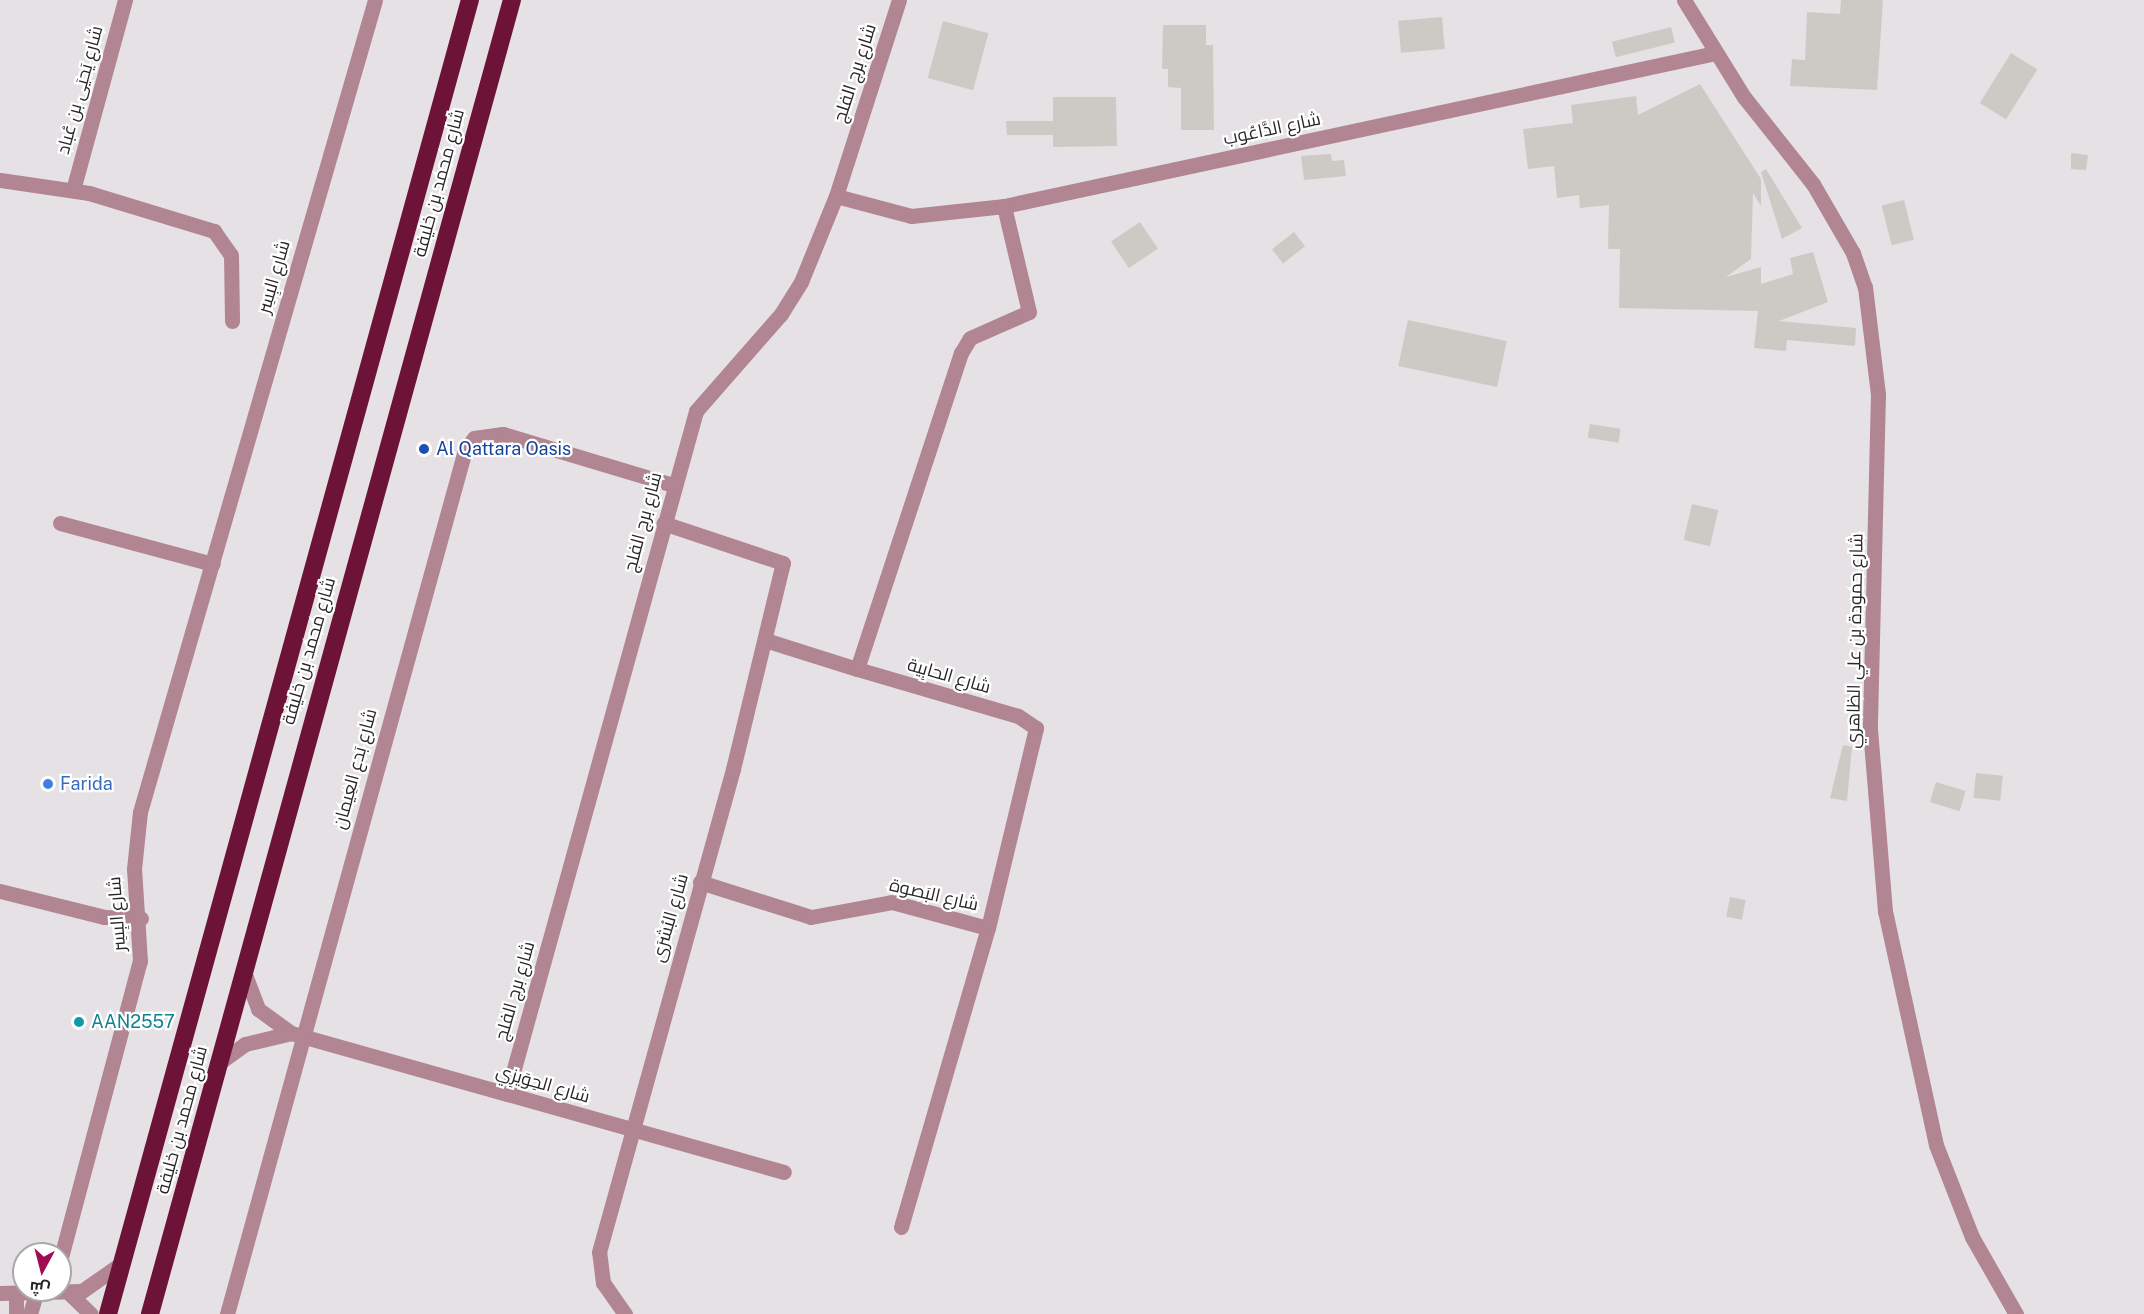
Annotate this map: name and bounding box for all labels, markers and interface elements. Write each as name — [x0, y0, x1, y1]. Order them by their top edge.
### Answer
street label: شارع برج الفلج — [829, 21, 881, 125]
street label: شارع يَحيَى بن عُباد — [52, 23, 108, 157]
street label: شارع محمد بن خليفة — [409, 107, 469, 259]
street label: شارع الدَّاعُوب — [1221, 108, 1323, 150]
street label: شارع البِسِر — [253, 238, 295, 316]
place label: Al Qattara Oasis — [436, 438, 571, 460]
marker: Al Qattara Oasis — [417, 442, 431, 456]
street label: شارع برج الفلج — [619, 470, 667, 574]
street label: شارع حمودة بن علي الظاهري — [1842, 533, 1868, 749]
street label: شارع محمد بن خليفة — [278, 575, 340, 727]
street label: شارع الحابِية — [905, 654, 993, 698]
street label: شارع بَدع العِيمان — [329, 706, 381, 832]
place label: Farida — [60, 773, 113, 795]
marker: Farida — [41, 777, 55, 791]
street label: شارع البُشرَى — [647, 871, 693, 965]
street label: شارع البَصوة — [887, 874, 981, 916]
street label: شارع البِسِر — [104, 876, 130, 952]
street label: شارع برج الفلج — [491, 939, 539, 1043]
place label: AAN2557 — [91, 1011, 175, 1033]
marker: AAN2557 — [72, 1015, 86, 1029]
street label: شارع محمد بن خليفة — [152, 1044, 212, 1196]
street label: شارع الحِوَيزِي — [494, 1060, 592, 1108]
north arrow — [12, 1242, 72, 1302]
text: ش — [29, 1278, 51, 1299]

